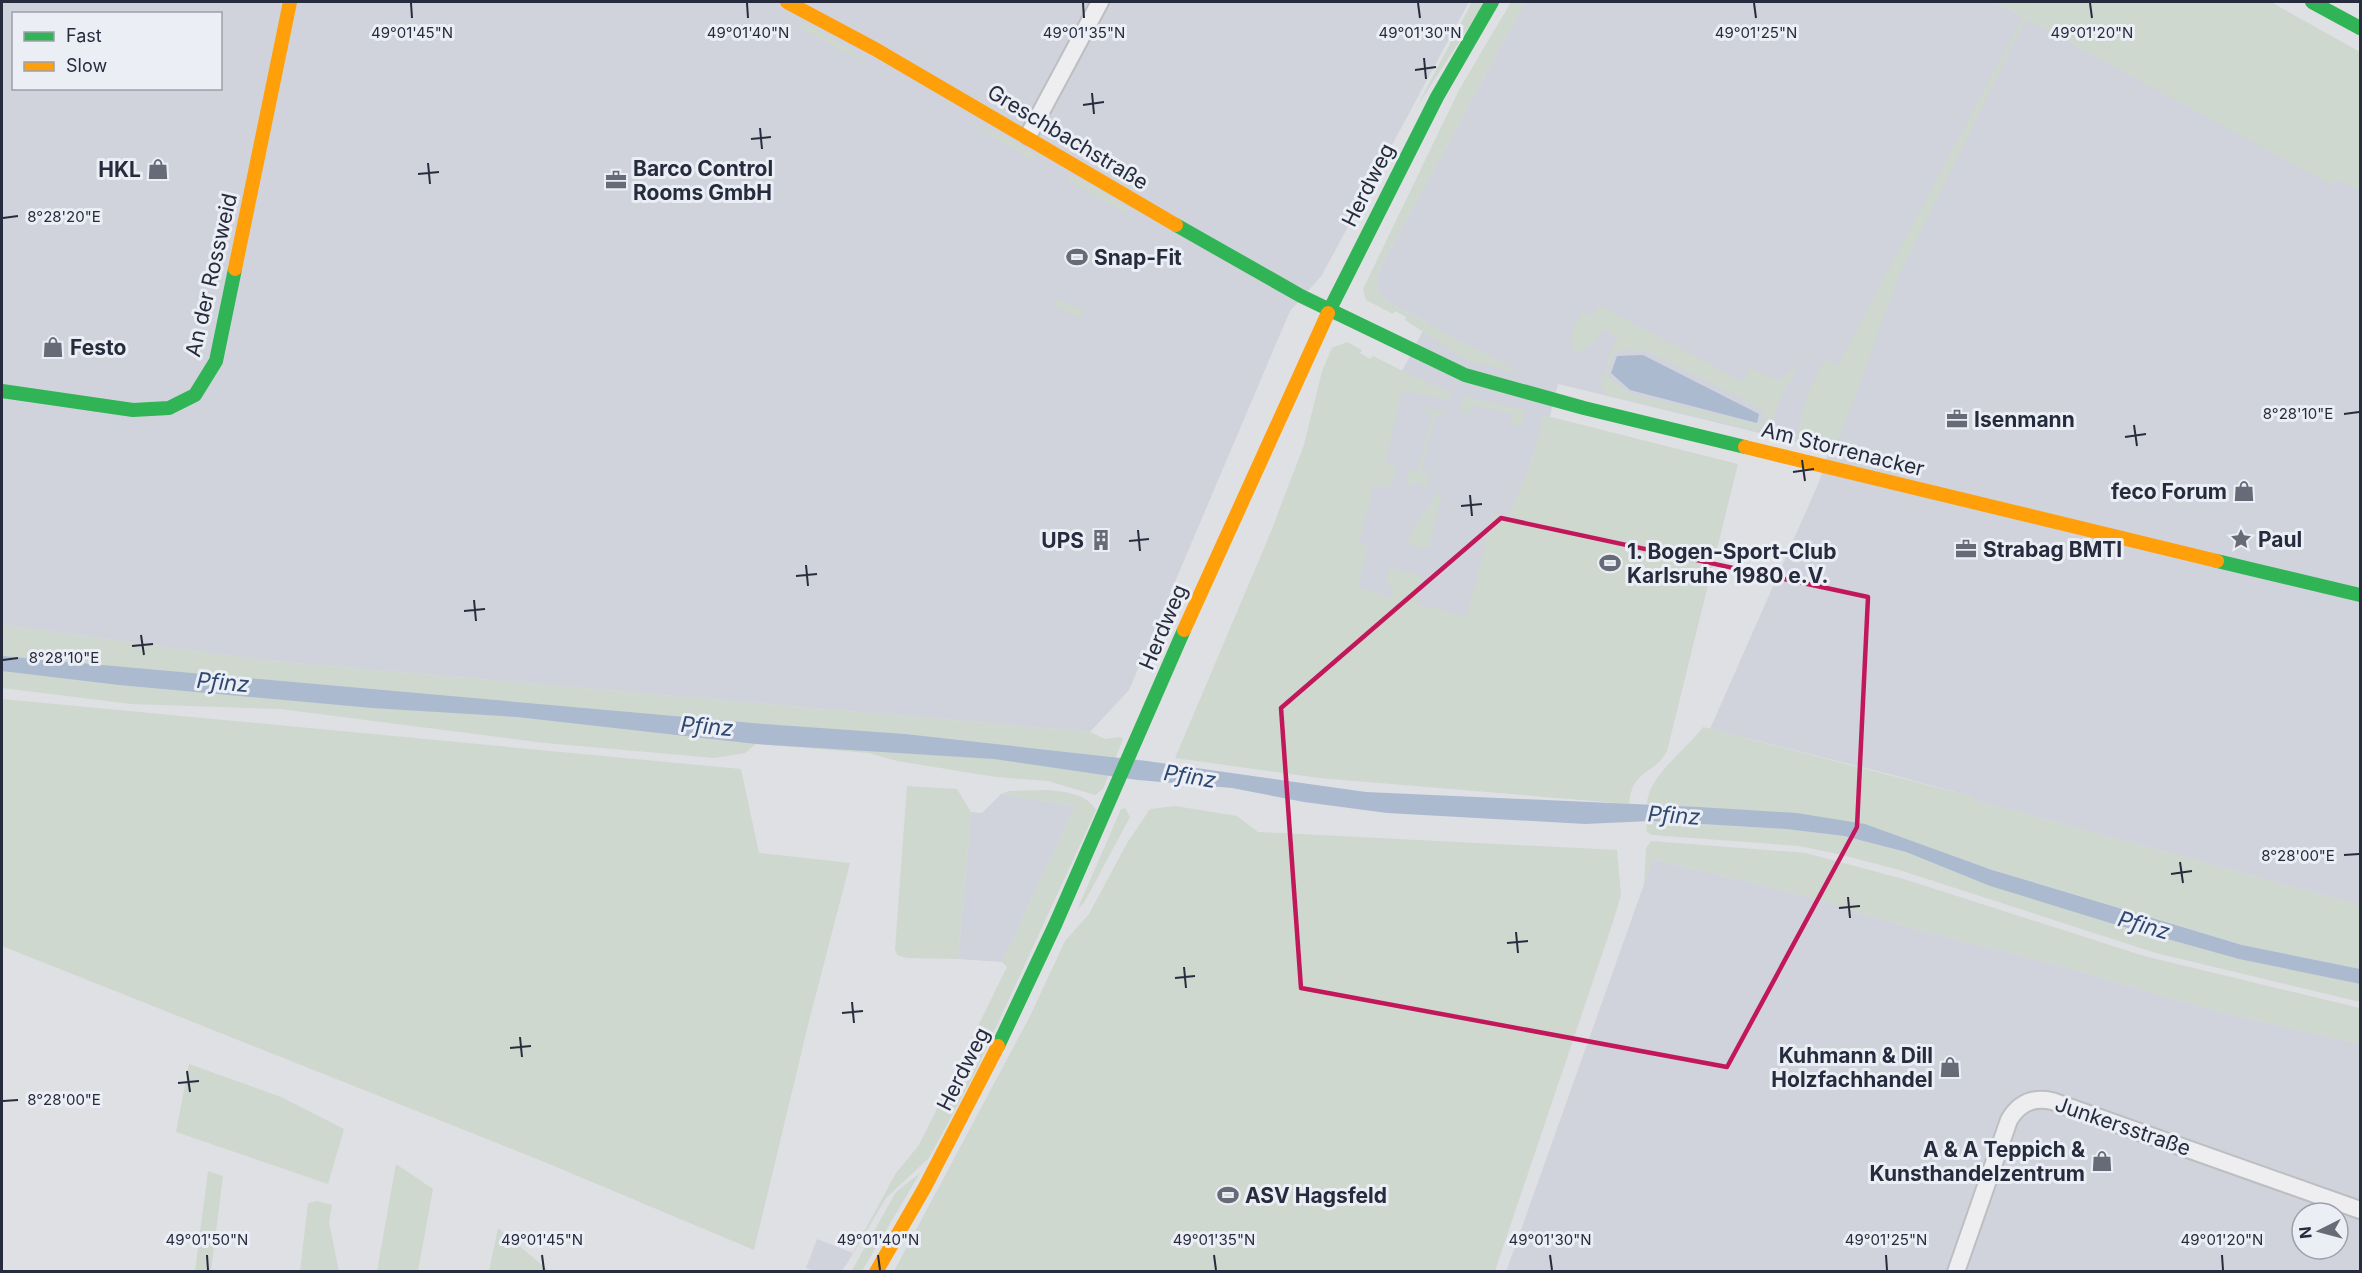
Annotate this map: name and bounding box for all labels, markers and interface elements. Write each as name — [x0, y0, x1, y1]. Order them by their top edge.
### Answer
legend — [12, 12, 222, 90]
text: 49°01'45"N — [371, 23, 453, 42]
text: 49°01'40"N — [707, 23, 789, 42]
text: 49°01'35"N — [1043, 23, 1125, 42]
text: 49°01'30"N — [1379, 23, 1461, 42]
text: 49°01'25"N — [1715, 23, 1797, 42]
text: 49°01'20"N — [2051, 23, 2133, 42]
text: Fast — [66, 25, 102, 46]
text: Slow — [66, 55, 107, 76]
street label: Greschbachstraße — [983, 79, 1153, 195]
street label: Herdweg — [1336, 139, 1400, 231]
place label: Barco Control Rooms GmbH — [633, 156, 773, 205]
place label: HKL — [98, 157, 141, 182]
shop icon: HKL — [146, 157, 170, 181]
office icon: Barco Control Rooms GmbH — [604, 168, 628, 192]
street label: An der Rossweid — [180, 191, 242, 359]
text: 8°28'20"E — [27, 207, 101, 226]
sports icon: Snap-Fit — [1065, 245, 1089, 269]
place label: Snap-Fit — [1094, 245, 1182, 270]
shop icon: Festo — [41, 335, 65, 359]
place label: Festo — [70, 335, 126, 360]
text: 8°28'10"E — [2263, 404, 2333, 423]
office icon: Isenmann — [1945, 407, 1969, 431]
place label: Isenmann — [1974, 407, 2075, 432]
street label: Am Storrenacker — [1759, 417, 1927, 481]
place label: feco Forum — [2111, 479, 2227, 504]
shop icon: feco Forum — [2232, 479, 2256, 503]
place icon: Paul — [2229, 527, 2253, 551]
place label: Paul — [2258, 527, 2302, 552]
place label: UPS — [1041, 528, 1084, 553]
building icon: UPS — [1089, 528, 1113, 552]
office icon: Strabag BMTI — [1954, 537, 1978, 561]
place label: Strabag BMTI — [1983, 537, 2122, 562]
place label: 1. Bogen-Sport-Club Karlsruhe 1980 e.V. — [1627, 539, 1836, 588]
sports icon: 1. Bogen-Sport-Club Karlsruhe 1980 e.V. — [1598, 551, 1622, 575]
street label: Herdweg — [1134, 581, 1192, 673]
text: 8°28'10"E — [29, 648, 99, 667]
water label: Pfinz — [196, 667, 250, 697]
water label: Pfinz — [680, 711, 734, 741]
water label: Pfinz — [1162, 759, 1218, 793]
water label: Pfinz — [1647, 800, 1701, 830]
text: 8°28'00"E — [2261, 846, 2335, 865]
water label: Pfinz — [2115, 905, 2173, 945]
street label: Herdweg — [931, 1023, 995, 1115]
place label: Kuhmann & Dill Holzfachhandel — [1771, 1043, 1933, 1092]
shop icon: Kuhmann & Dill Holzfachhandel — [1938, 1055, 1962, 1079]
text: 8°28'00"E — [27, 1090, 101, 1109]
street label: Junkersstraße — [2052, 1091, 2194, 1161]
place label: A & A Teppich & Kunsthandelzentrum — [1870, 1137, 2086, 1186]
shop icon: A & A Teppich & Kunsthandelzentrum — [2090, 1149, 2114, 1173]
sports icon: ASV Hagsfeld — [1216, 1183, 1240, 1207]
place label: ASV Hagsfeld — [1245, 1183, 1387, 1208]
north arrow — [2290, 1201, 2350, 1261]
text: N — [2294, 1225, 2316, 1240]
text: 49°01'50"N — [166, 1230, 248, 1249]
text: 49°01'45"N — [501, 1230, 583, 1249]
text: 49°01'40"N — [837, 1230, 919, 1249]
text: 49°01'35"N — [1173, 1230, 1255, 1249]
text: 49°01'30"N — [1509, 1230, 1591, 1249]
text: 49°01'25"N — [1845, 1230, 1927, 1249]
text: 49°01'20"N — [2181, 1230, 2263, 1249]

